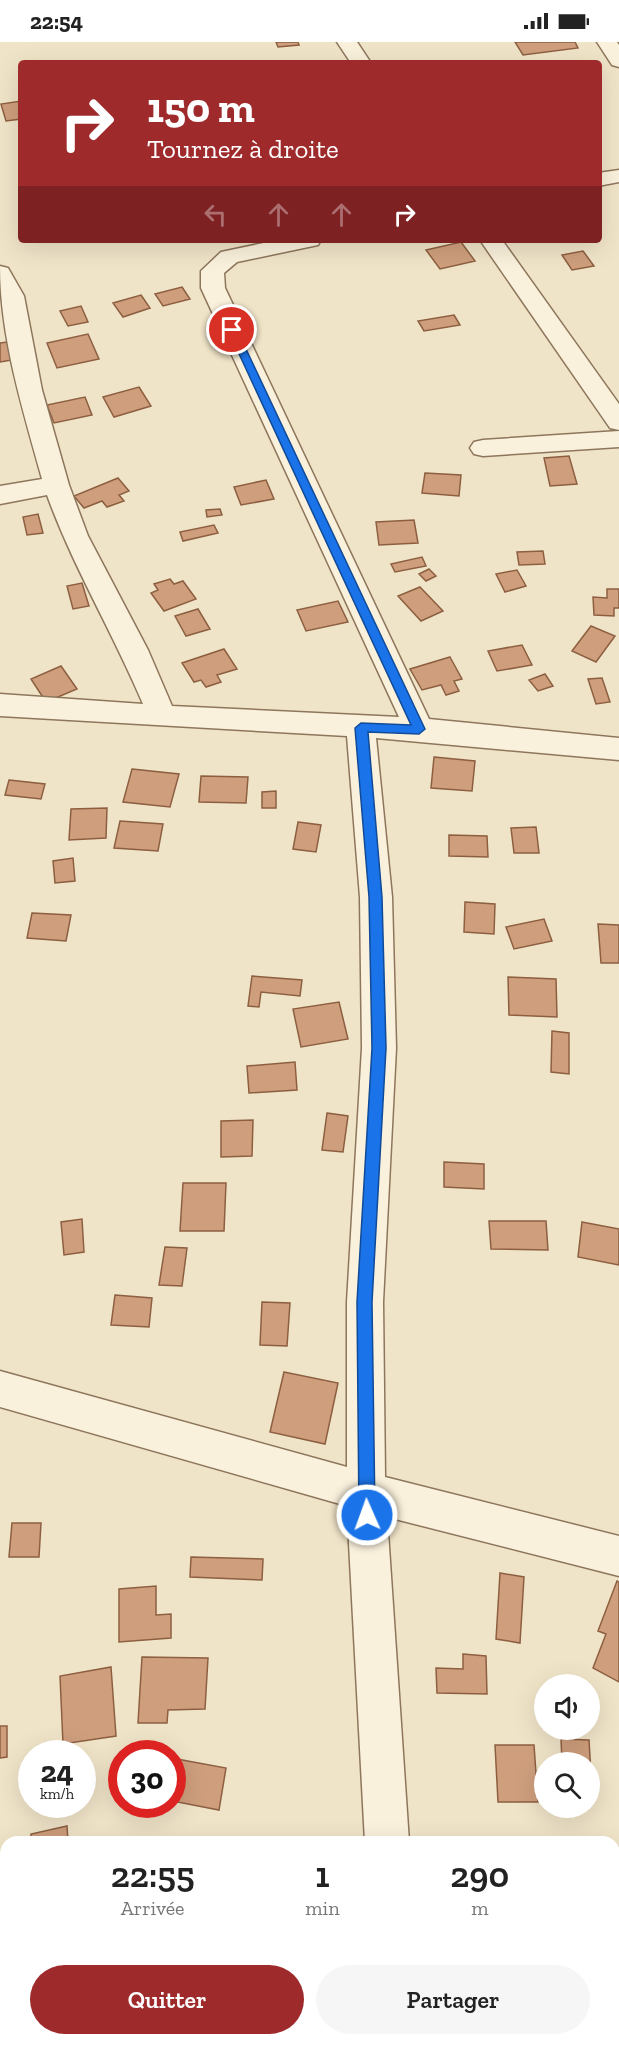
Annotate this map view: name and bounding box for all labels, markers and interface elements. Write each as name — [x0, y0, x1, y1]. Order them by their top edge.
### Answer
text: 22:54 — [30, 8, 83, 35]
text: 150 m — [147, 82, 255, 133]
icon: right — [48, 84, 126, 162]
text: Tournez à droite — [147, 133, 339, 165]
icon: left — [199, 198, 232, 231]
icon: ahead — [262, 198, 295, 231]
icon: ahead — [325, 198, 358, 231]
icon: right — [388, 198, 421, 231]
pin — [206, 304, 257, 355]
icon: arrive — [215, 313, 248, 346]
position arrow — [335, 1483, 399, 1547]
map controls — [534, 1674, 600, 1818]
button: sound — [534, 1674, 600, 1740]
speed limit sign: 30 — [108, 1740, 186, 1818]
button: search — [534, 1752, 600, 1818]
text: 24 — [40, 1754, 74, 1790]
text: km/h — [40, 1785, 74, 1803]
text: 22:55 — [111, 1853, 195, 1896]
text: 1 — [315, 1853, 330, 1896]
text: 290 — [450, 1853, 509, 1896]
text: Arrivée — [121, 1896, 185, 1920]
text: min — [305, 1896, 340, 1920]
text: m — [471, 1896, 488, 1920]
button: Quitter — [30, 1965, 304, 2034]
button: Partager — [316, 1965, 590, 2034]

